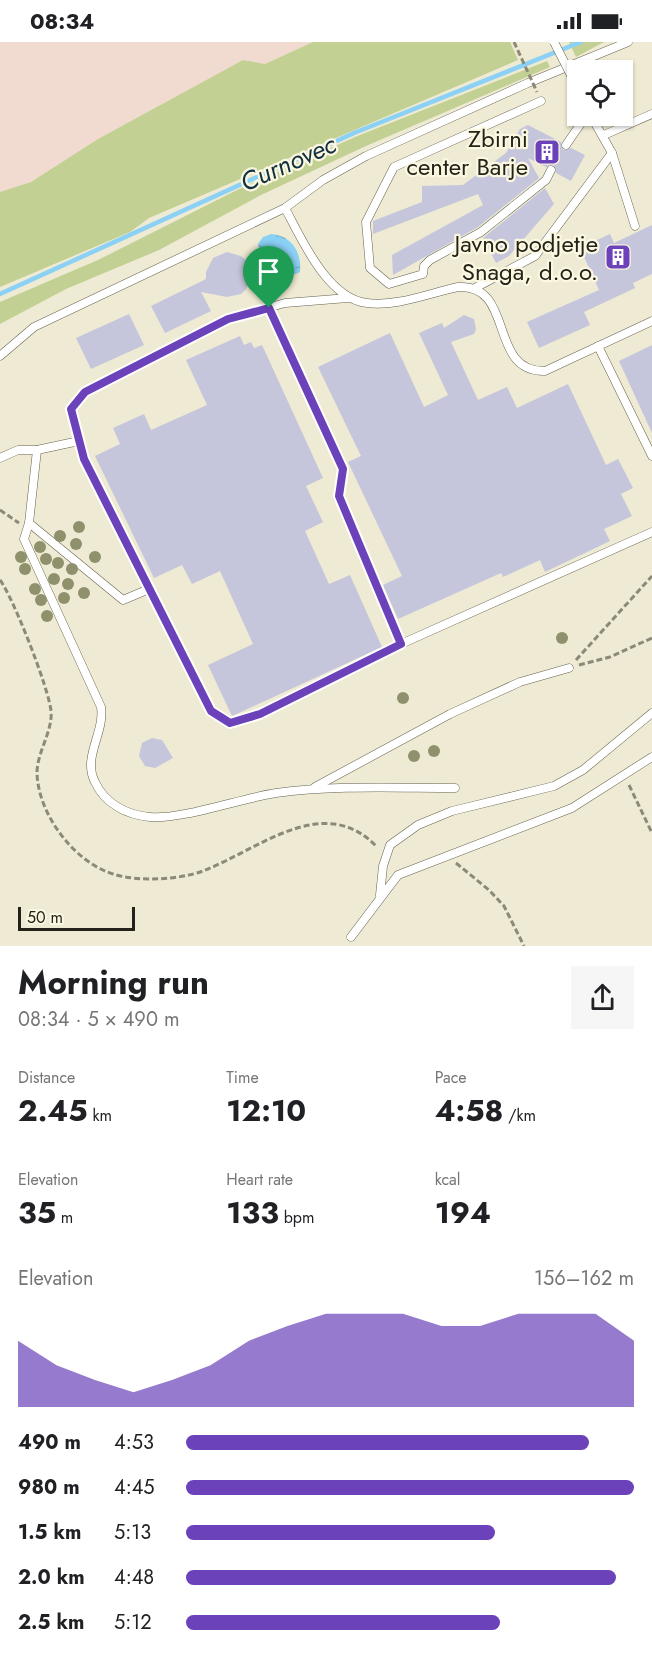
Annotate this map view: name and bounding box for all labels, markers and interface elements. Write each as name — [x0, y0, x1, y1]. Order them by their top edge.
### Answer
text: 08:34 — [30, 5, 94, 37]
map controls — [567, 60, 633, 126]
button: locate — [567, 60, 633, 126]
place label: Zbirni center Barje — [406, 121, 528, 184]
water label: Curnovec — [234, 125, 343, 201]
building icon: Zbirni center Barje — [532, 137, 562, 167]
place label: Javno podjetje Snaga, d.o.o. — [451, 226, 598, 289]
building icon: Javno podjetje Snaga, d.o.o. — [603, 242, 633, 272]
pin — [243, 246, 294, 308]
icon: arrive — [252, 255, 285, 288]
scale bar — [18, 904, 135, 932]
text: 50 m — [27, 906, 63, 929]
text: Morning run — [18, 959, 209, 1006]
button: share — [571, 966, 634, 1029]
text: 08:34 · 5 × 490 m — [18, 1005, 179, 1034]
text: Distance — [18, 1066, 75, 1089]
text: Time — [226, 1066, 259, 1089]
text: Pace — [435, 1066, 467, 1089]
text: 2.45 — [18, 1089, 88, 1132]
text: 12:10 — [226, 1089, 306, 1132]
text: 4:58 — [435, 1089, 503, 1132]
text: km — [88, 1104, 112, 1127]
text: /km — [503, 1104, 536, 1127]
text: Elevation — [18, 1168, 78, 1191]
text: Heart rate — [226, 1168, 293, 1191]
text: kcal — [435, 1168, 460, 1191]
text: 35 — [18, 1191, 56, 1234]
text: 133 — [226, 1191, 279, 1234]
text: 194 — [435, 1191, 491, 1234]
text: m — [56, 1206, 73, 1229]
text: bpm — [279, 1206, 314, 1229]
text: Elevation — [18, 1264, 93, 1293]
text: 156–162 m — [534, 1264, 634, 1293]
text: 490 m — [18, 1428, 81, 1457]
text: 4:53 — [114, 1428, 154, 1457]
text: 980 m — [18, 1473, 80, 1502]
text: 4:45 — [114, 1473, 155, 1502]
text: 1.5 km — [18, 1518, 81, 1547]
text: 5:13 — [114, 1518, 151, 1547]
text: 2.0 km — [18, 1563, 85, 1592]
text: 4:48 — [114, 1563, 154, 1592]
text: 2.5 km — [18, 1608, 84, 1637]
text: 5:12 — [114, 1608, 152, 1637]

